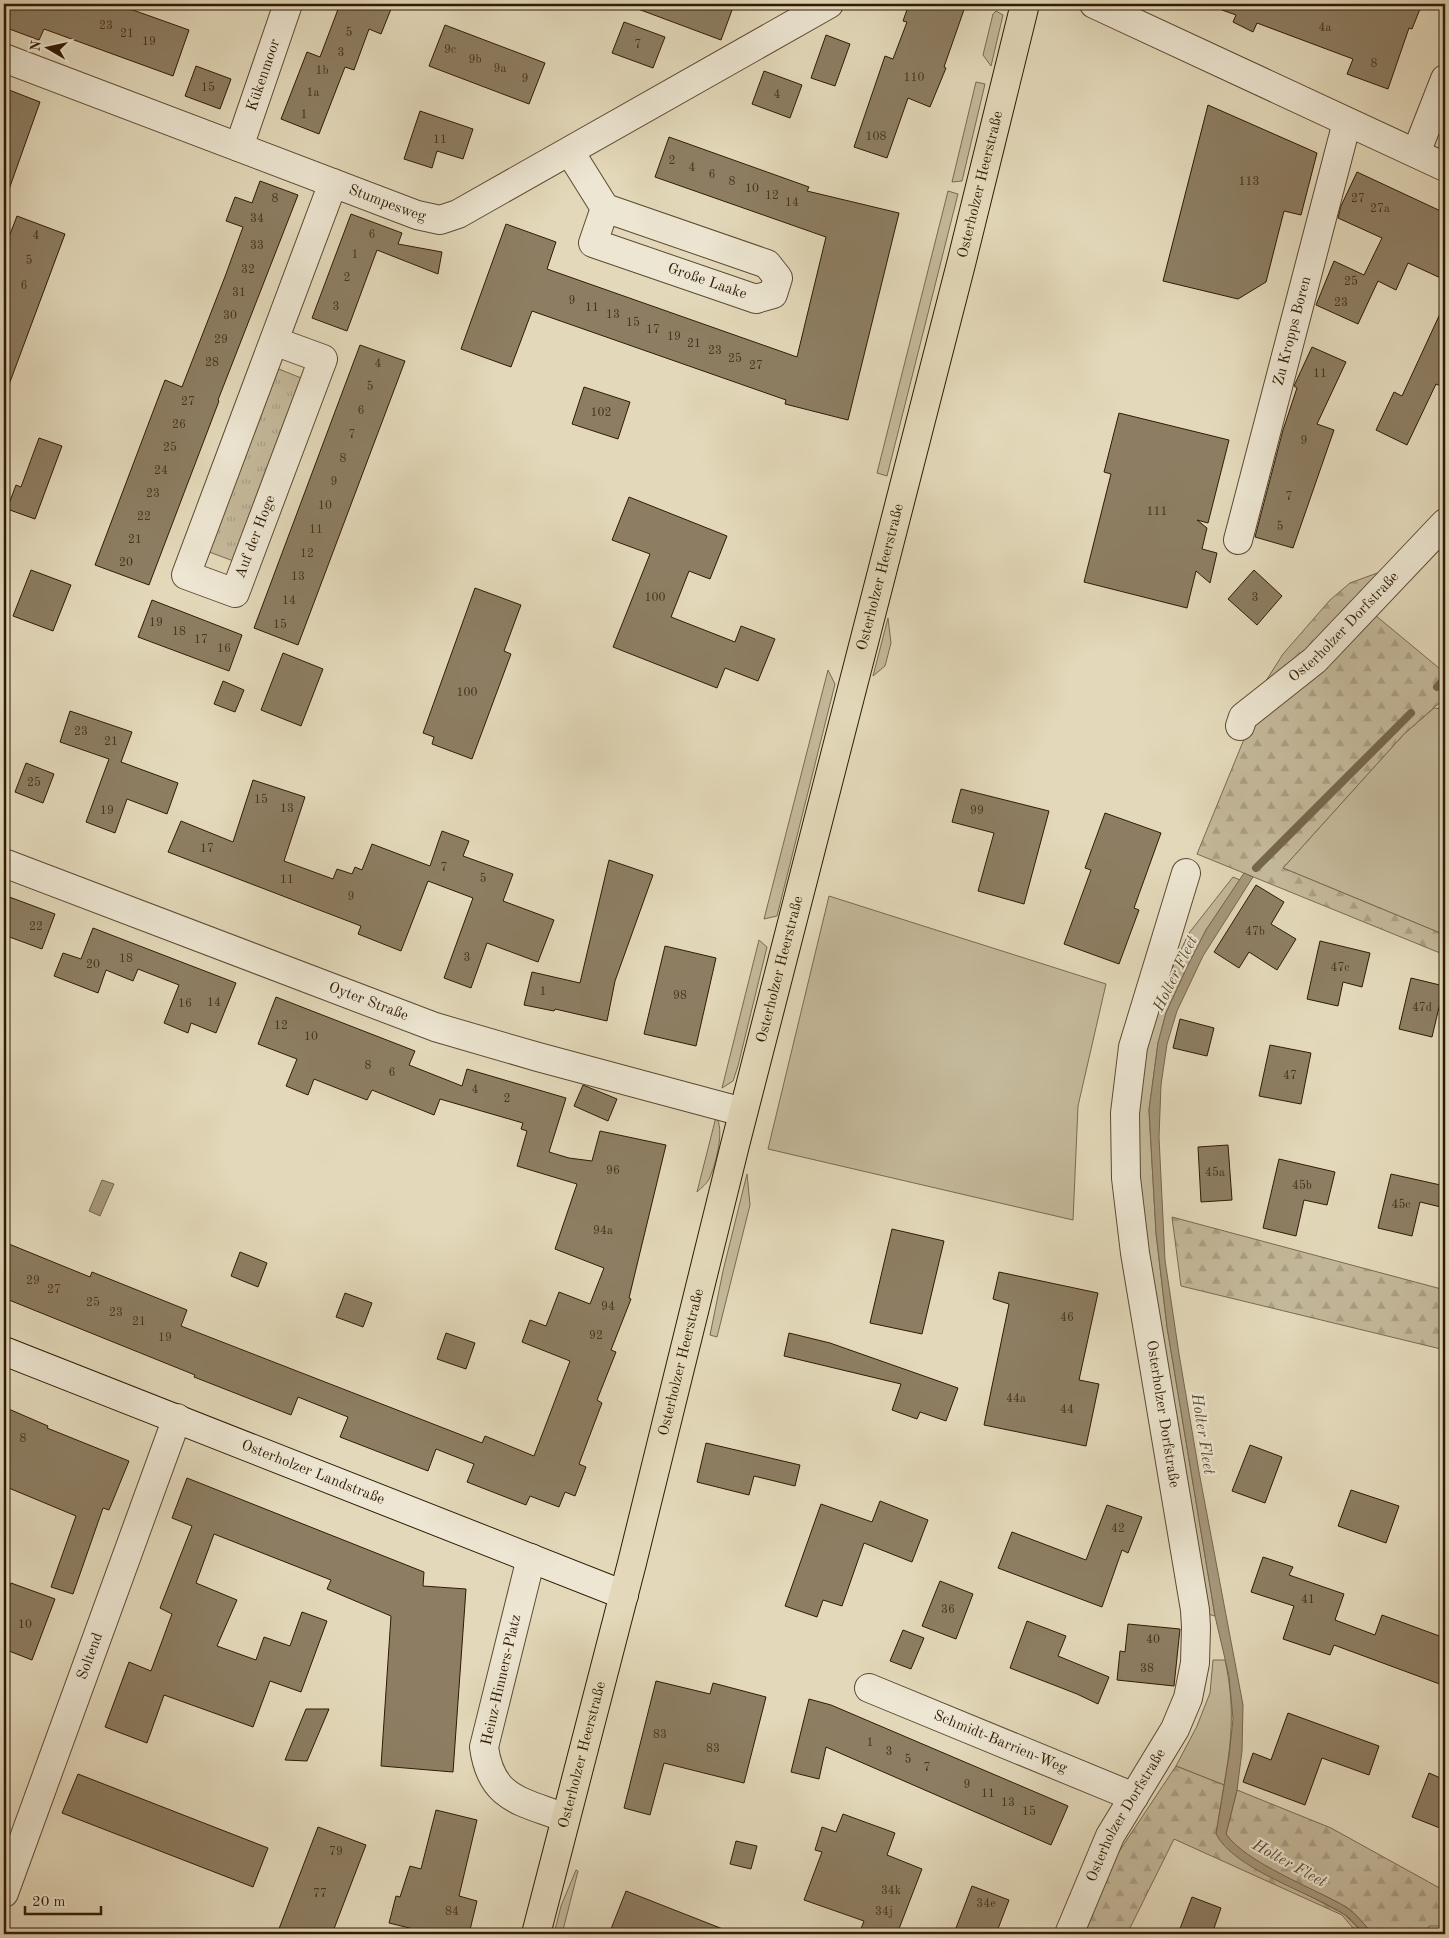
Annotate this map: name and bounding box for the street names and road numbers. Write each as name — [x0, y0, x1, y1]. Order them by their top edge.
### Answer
street label: Kükenmoor — [244, 37, 283, 113]
street label: Osterholzer Heerstraße — [955, 109, 1006, 260]
street label: Stumpesweg — [346, 182, 427, 224]
street label: Große Laake — [665, 261, 749, 303]
street label: Zu Kropps Boren — [1271, 275, 1314, 387]
street label: Auf der Hoge — [233, 493, 279, 581]
street label: Osterholzer Heerstraße — [855, 502, 907, 652]
street label: Osterholzer Dorfstraße — [1286, 569, 1402, 685]
street label: Osterholzer Heerstraße — [754, 894, 806, 1044]
street label: Oyter Straße — [327, 980, 410, 1024]
street label: Osterholzer Heerstraße — [656, 1287, 707, 1437]
street label: Osterholzer Dorfstraße — [1143, 1339, 1181, 1489]
street label: Osterholzer Landstraße — [239, 1438, 387, 1508]
street label: Heinz-Hinners-Platz — [480, 1613, 524, 1747]
street label: Soltend — [75, 1631, 106, 1682]
street label: Osterholzer Heerstraße — [556, 1680, 609, 1830]
street label: Schmidt-Barrien-Weg — [931, 1708, 1069, 1776]
street label: Osterholzer Dorfstraße — [1084, 1746, 1169, 1884]

